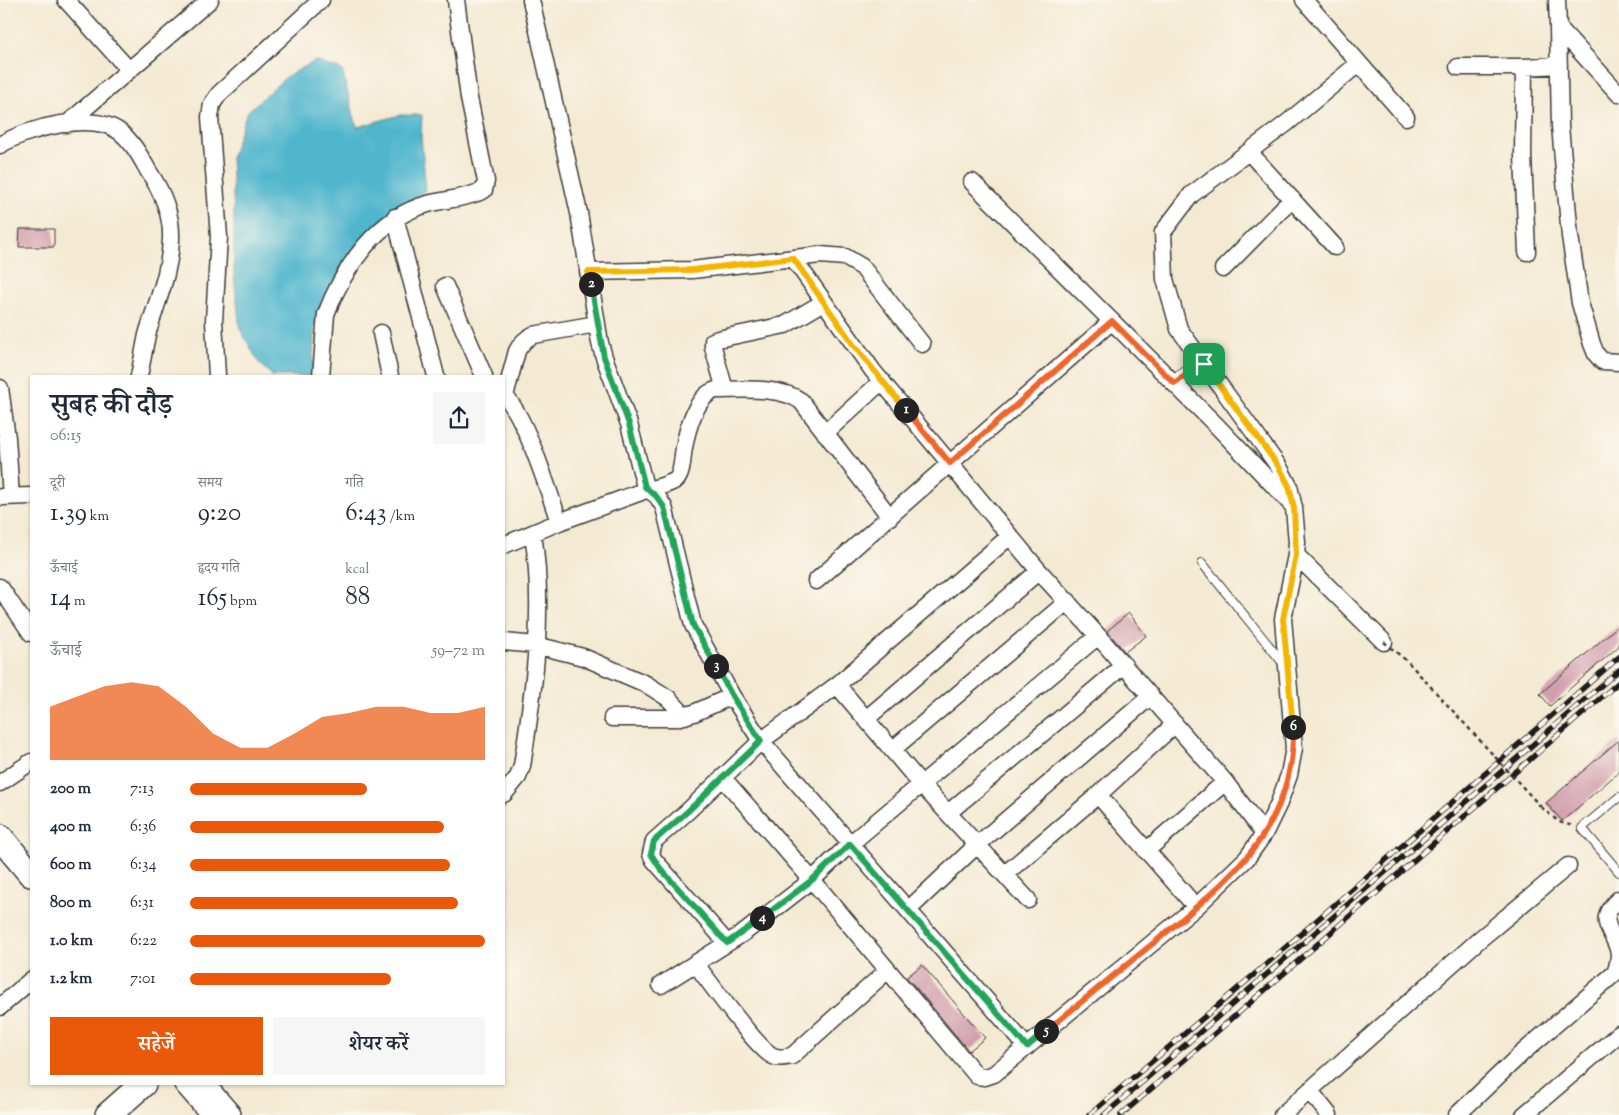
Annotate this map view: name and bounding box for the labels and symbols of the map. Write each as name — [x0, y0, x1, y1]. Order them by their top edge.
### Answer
pin: 2 — [578, 272, 604, 296]
pin — [1183, 343, 1225, 385]
pin: 1 — [894, 398, 918, 422]
pin: 3 — [704, 654, 728, 678]
pin: 6 — [1280, 714, 1306, 740]
pin: 4 — [750, 906, 774, 930]
pin: 5 — [1034, 1018, 1058, 1044]

